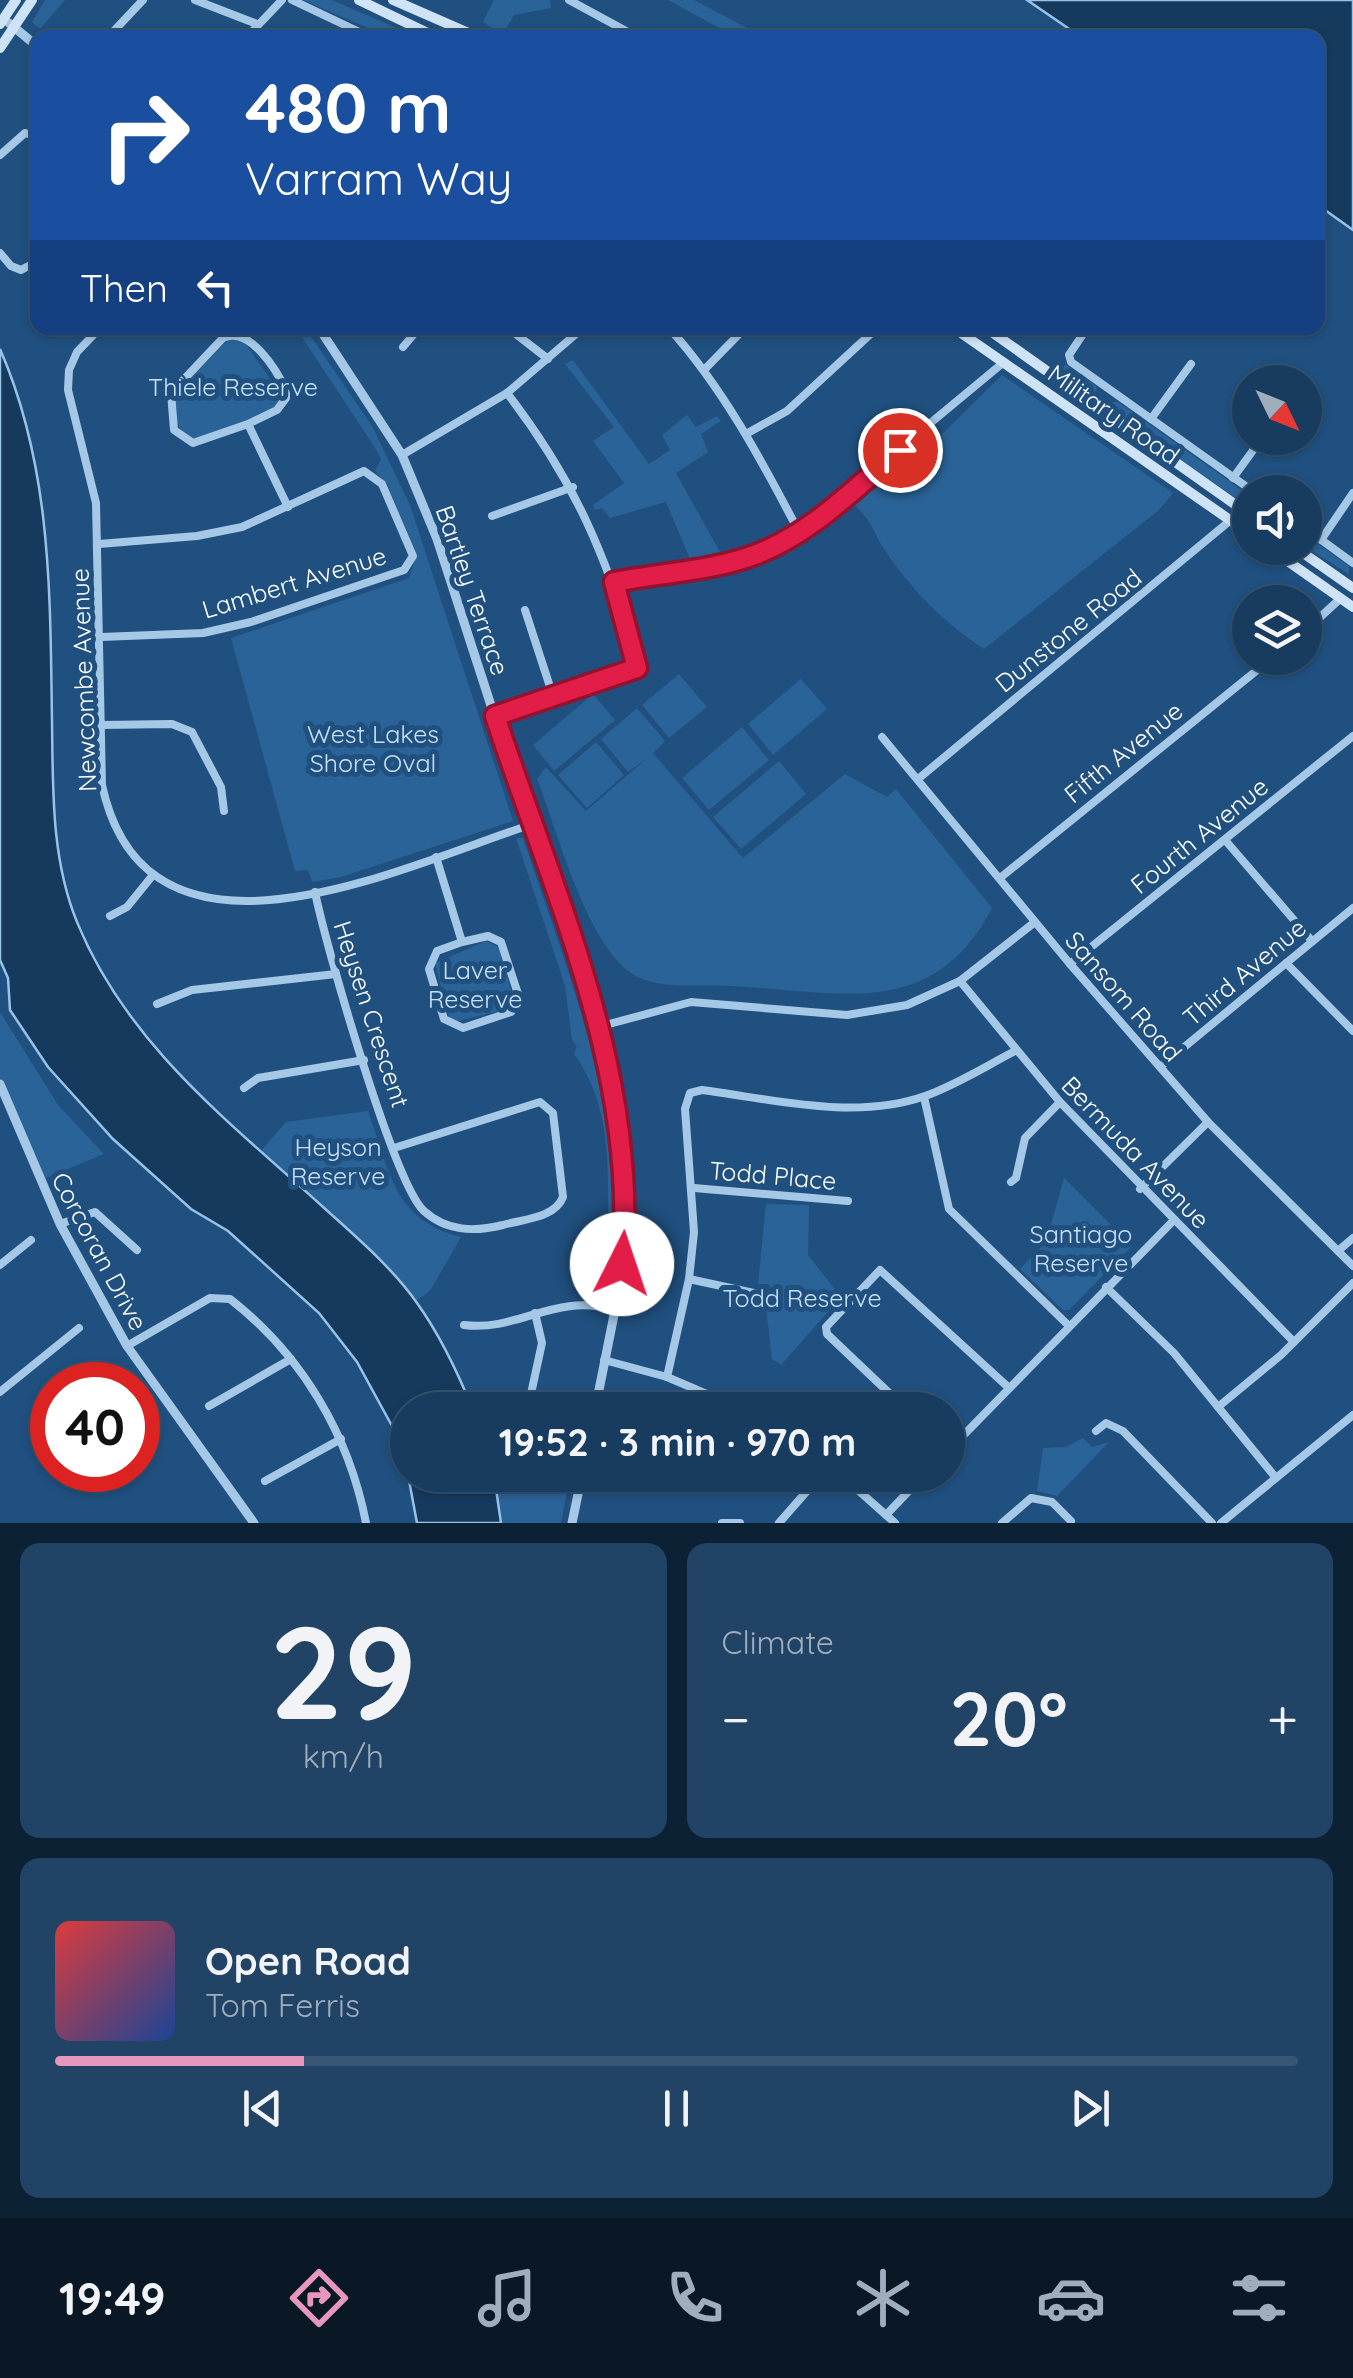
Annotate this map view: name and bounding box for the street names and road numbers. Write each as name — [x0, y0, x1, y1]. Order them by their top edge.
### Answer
street label: Military Road — [1042, 357, 1186, 471]
street label: Bartley Terrace — [429, 501, 517, 679]
street label: Lambert Avenue — [198, 539, 390, 625]
street label: Dunstone Road — [989, 562, 1147, 698]
street label: Newcombe Avenue — [64, 568, 102, 792]
street label: Fifth Avenue — [1057, 695, 1189, 809]
street label: Fourth Avenue — [1124, 770, 1274, 900]
street label: Third Avenue — [1176, 912, 1312, 1032]
street label: Heysen Crescent — [327, 917, 417, 1111]
street label: Sansom Road — [1059, 925, 1189, 1067]
street label: Bermuda Avenue — [1056, 1069, 1216, 1235]
street label: Todd Place — [708, 1154, 838, 1196]
street label: Corcoran Drive — [45, 1167, 155, 1335]

